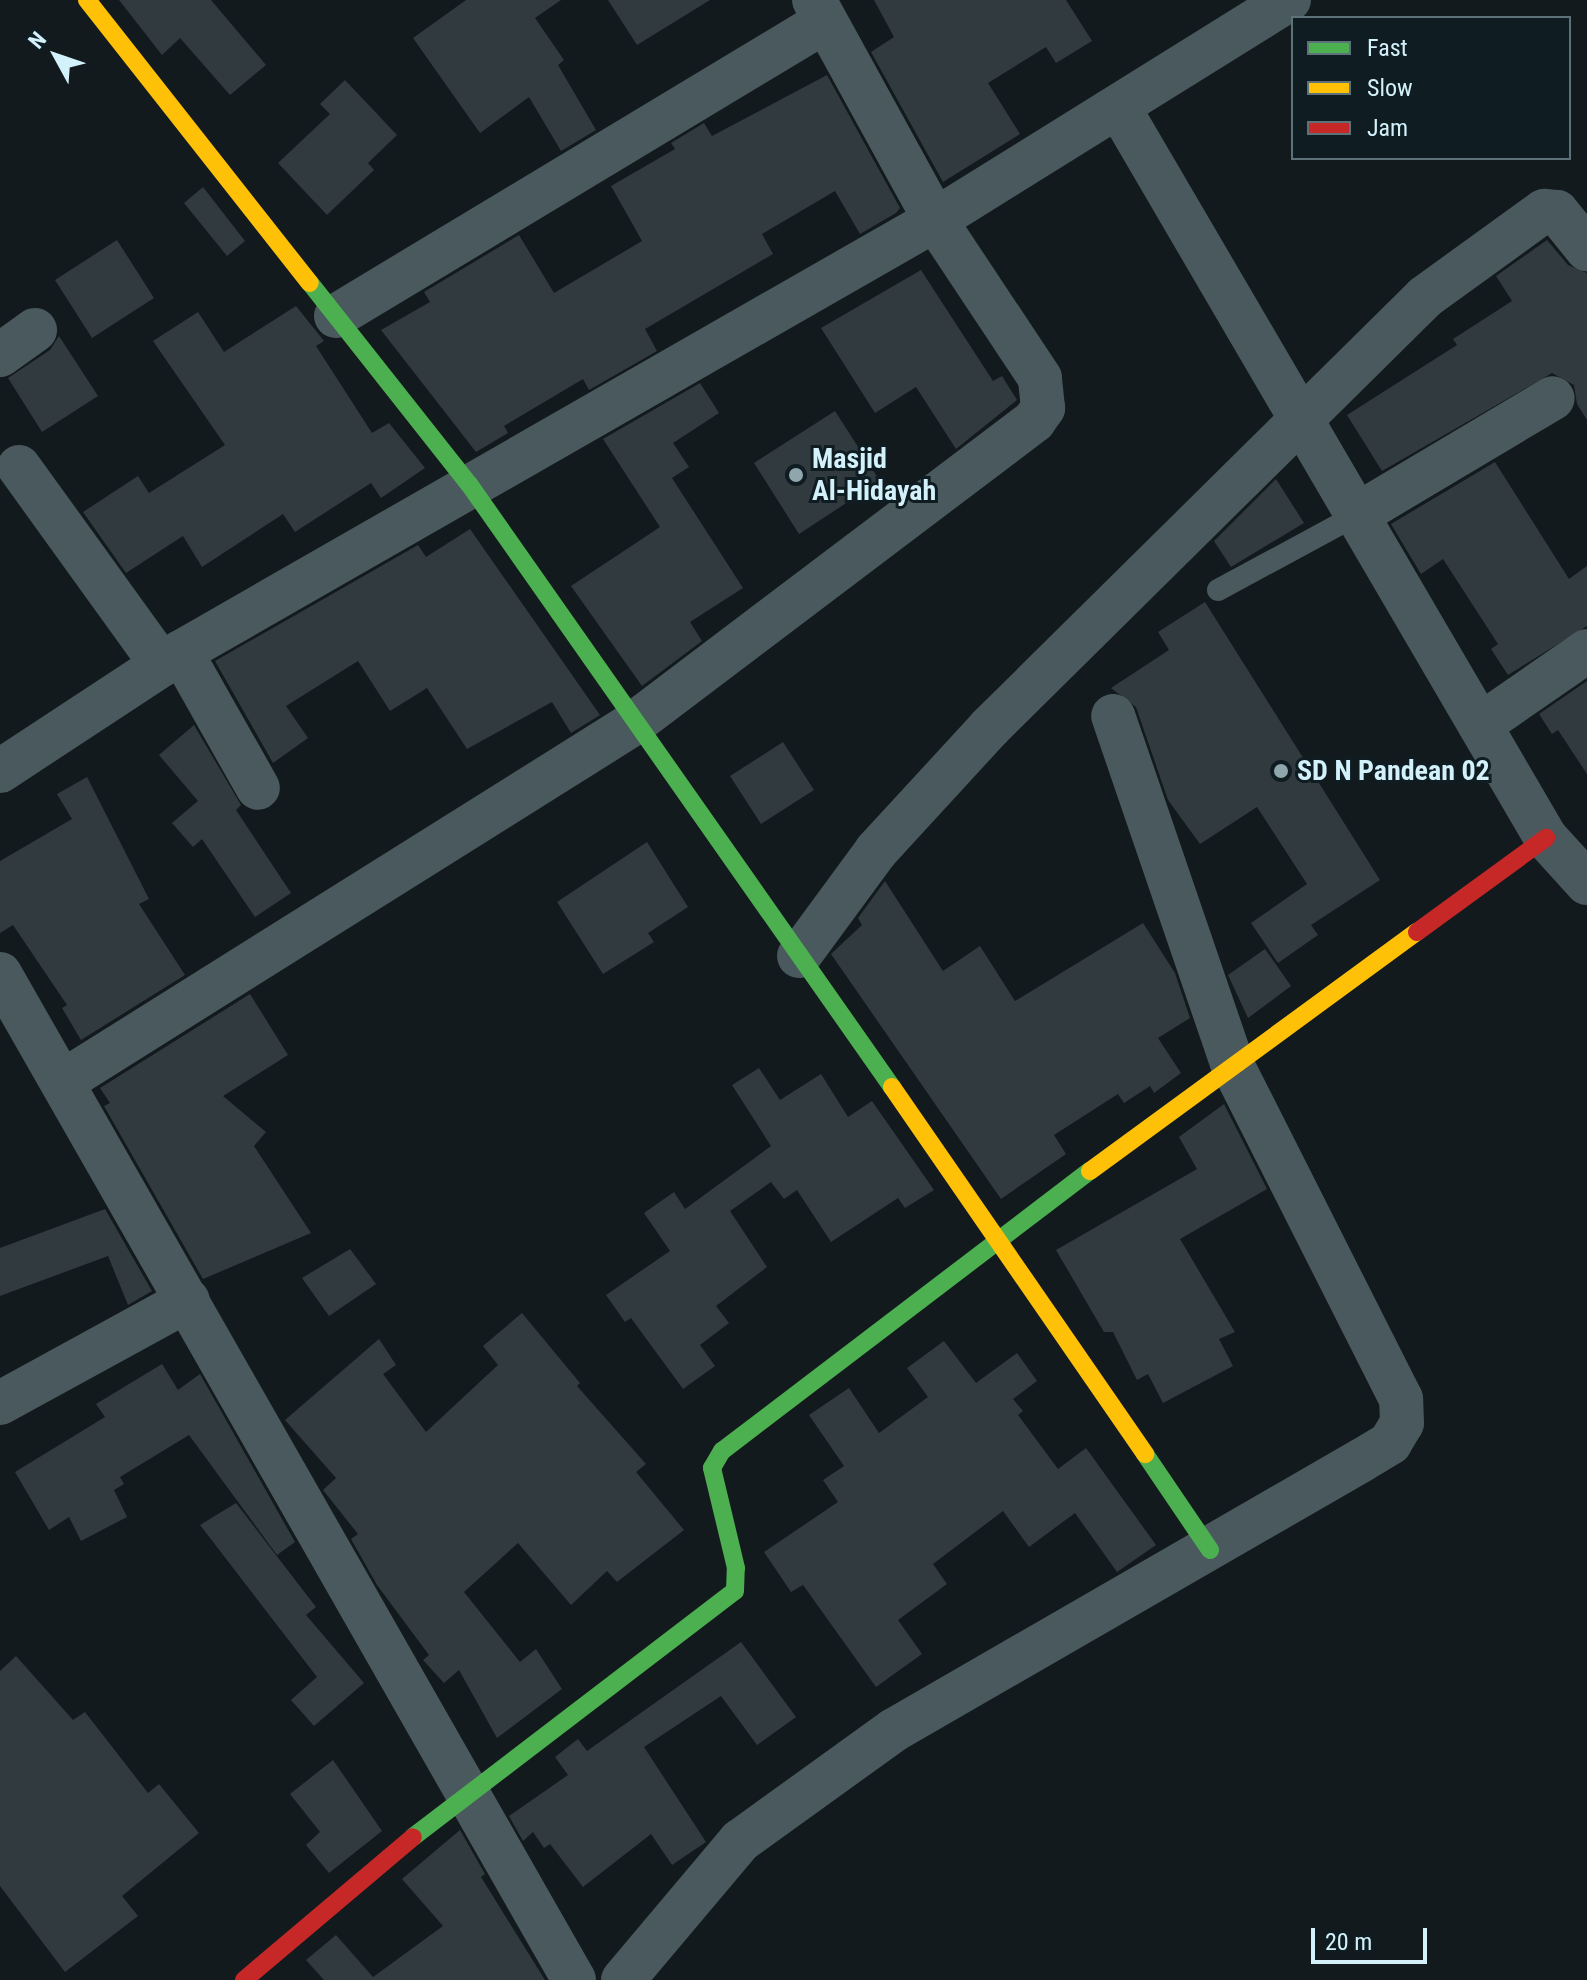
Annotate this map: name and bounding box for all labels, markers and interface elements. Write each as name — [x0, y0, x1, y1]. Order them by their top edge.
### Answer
north arrow — [16, 16, 96, 96]
legend — [1291, 16, 1571, 160]
text: N — [23, 27, 51, 53]
text: Fast — [1367, 34, 1408, 62]
text: Slow — [1367, 74, 1413, 102]
text: Jam — [1367, 114, 1408, 142]
place label: Masjid Al-Hidayah — [812, 442, 936, 508]
marker: Masjid Al-Hidayah — [787, 466, 805, 484]
place label: SD N Pandean 02 — [1297, 754, 1490, 788]
marker: SD N Pandean 02 — [1272, 762, 1290, 780]
scale bar — [1315, 1912, 1431, 1962]
text: 20 m — [1325, 1928, 1372, 1956]

